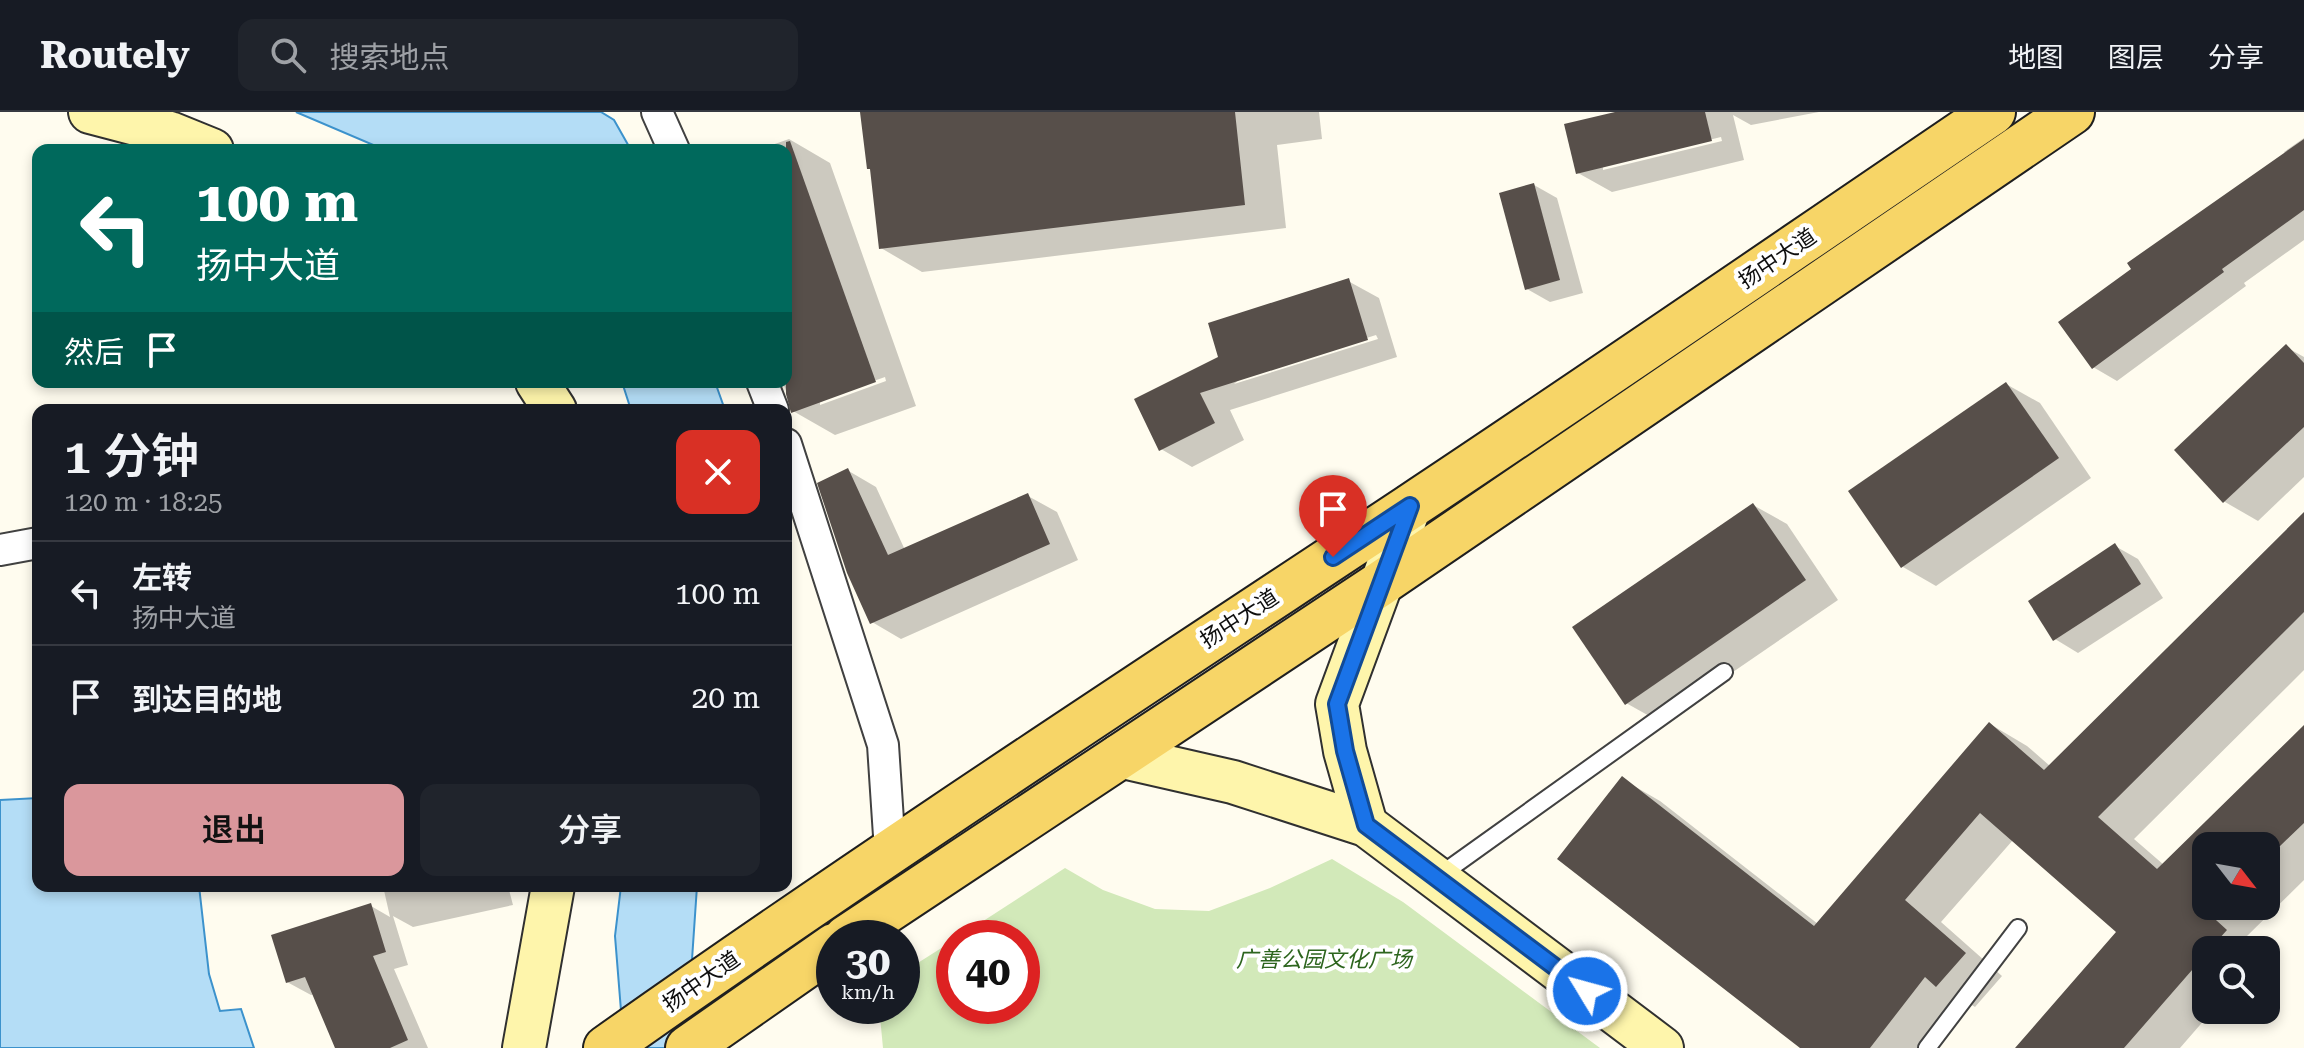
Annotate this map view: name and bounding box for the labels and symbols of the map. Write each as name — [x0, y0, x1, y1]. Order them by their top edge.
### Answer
street label: 扬中大道 — [1734, 223, 1821, 293]
pin — [1299, 475, 1367, 557]
street label: 扬中大道 — [1196, 584, 1283, 653]
north arrow — [2192, 832, 2280, 920]
speed limit sign: 40 — [936, 920, 1040, 1024]
street label: 扬中大道 — [658, 946, 745, 1017]
park label: 广善公园文化广场 — [1236, 947, 1414, 972]
position arrow — [1545, 949, 1629, 1033]

